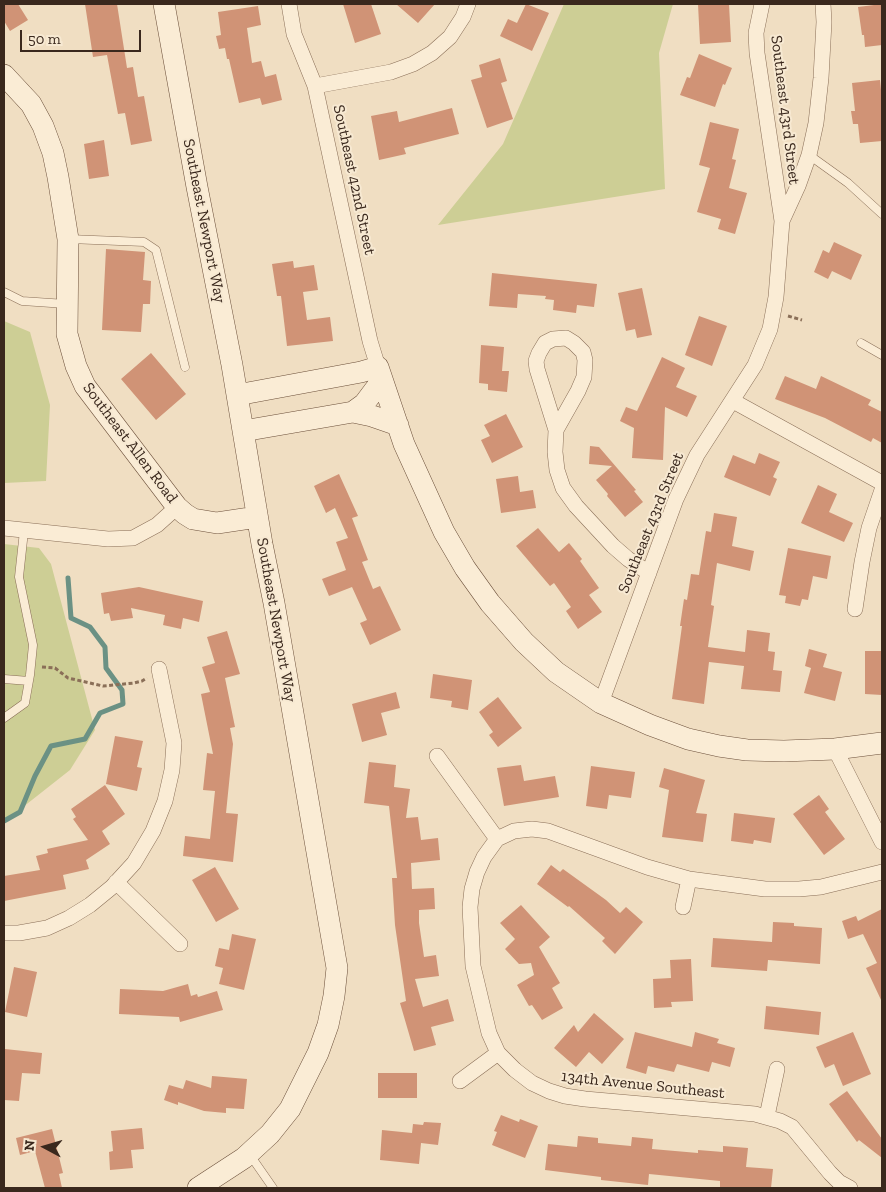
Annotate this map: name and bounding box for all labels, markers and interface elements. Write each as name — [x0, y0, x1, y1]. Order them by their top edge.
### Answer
scale bar — [22, 20, 144, 52]
text: 50 m — [28, 30, 61, 48]
street label: Southeast 43rd Street — [766, 34, 804, 186]
street label: Southeast 42nd Street — [329, 103, 379, 257]
street label: Southeast Newport Way — [179, 137, 229, 305]
street label: Southeast Allen Road — [78, 379, 182, 507]
street label: Southeast 43rd Street — [614, 450, 688, 596]
street label: Southeast Newport Way — [252, 536, 300, 704]
street label: 134th Avenue Southeast — [560, 1067, 726, 1103]
north arrow — [20, 1122, 70, 1172]
text: N — [21, 1139, 39, 1152]

